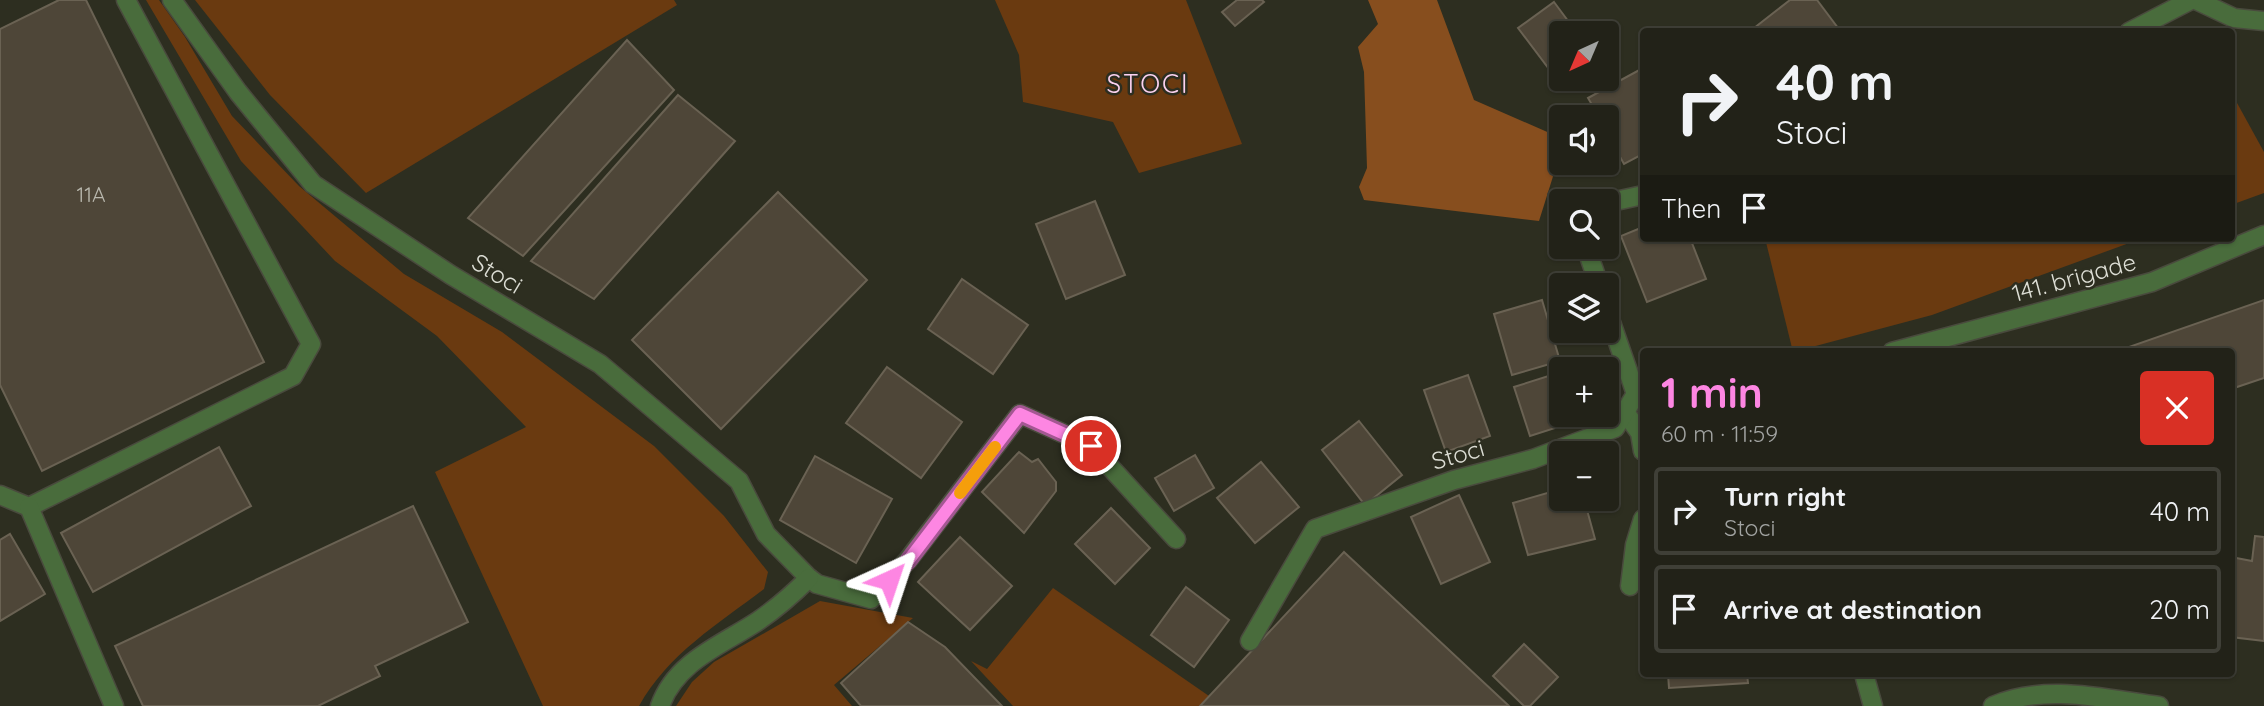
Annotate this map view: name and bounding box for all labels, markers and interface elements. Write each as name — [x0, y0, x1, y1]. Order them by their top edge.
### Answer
north arrow — [1549, 21, 1619, 91]
map controls — [1549, 21, 1619, 511]
text: 40 m — [1776, 51, 1894, 112]
icon: right — [1661, 56, 1752, 147]
district label: STOCI — [1106, 67, 1190, 100]
button: sound — [1549, 105, 1619, 175]
text: Stoci — [1776, 112, 1847, 152]
house number: 11A — [76, 181, 106, 207]
button: search — [1549, 189, 1619, 259]
icon: arrive — [1735, 189, 1773, 227]
text: Then — [1661, 192, 1721, 225]
street label: Stoci — [467, 246, 528, 300]
street label: 141. brigade — [2008, 246, 2139, 308]
button: layers — [1549, 273, 1619, 343]
button: + — [1549, 357, 1619, 427]
text: 1 min — [1661, 366, 1763, 419]
button: close — [2140, 371, 2214, 445]
pin — [1061, 416, 1121, 476]
text: 60 m · 11:59 — [1661, 419, 1778, 448]
icon: arrive — [1072, 427, 1110, 465]
street label: Stoci — [1428, 432, 1488, 476]
button: − — [1549, 441, 1619, 511]
text: Turn right — [1724, 480, 1846, 513]
icon: right — [1665, 492, 1703, 530]
text: 40 m — [2150, 495, 2210, 528]
text: Stoci — [1724, 513, 1775, 542]
position arrow — [852, 543, 926, 617]
icon: arrive — [1665, 590, 1703, 628]
text: Arrive at destination — [1724, 593, 1982, 626]
text: 20 m — [2149, 593, 2210, 626]

